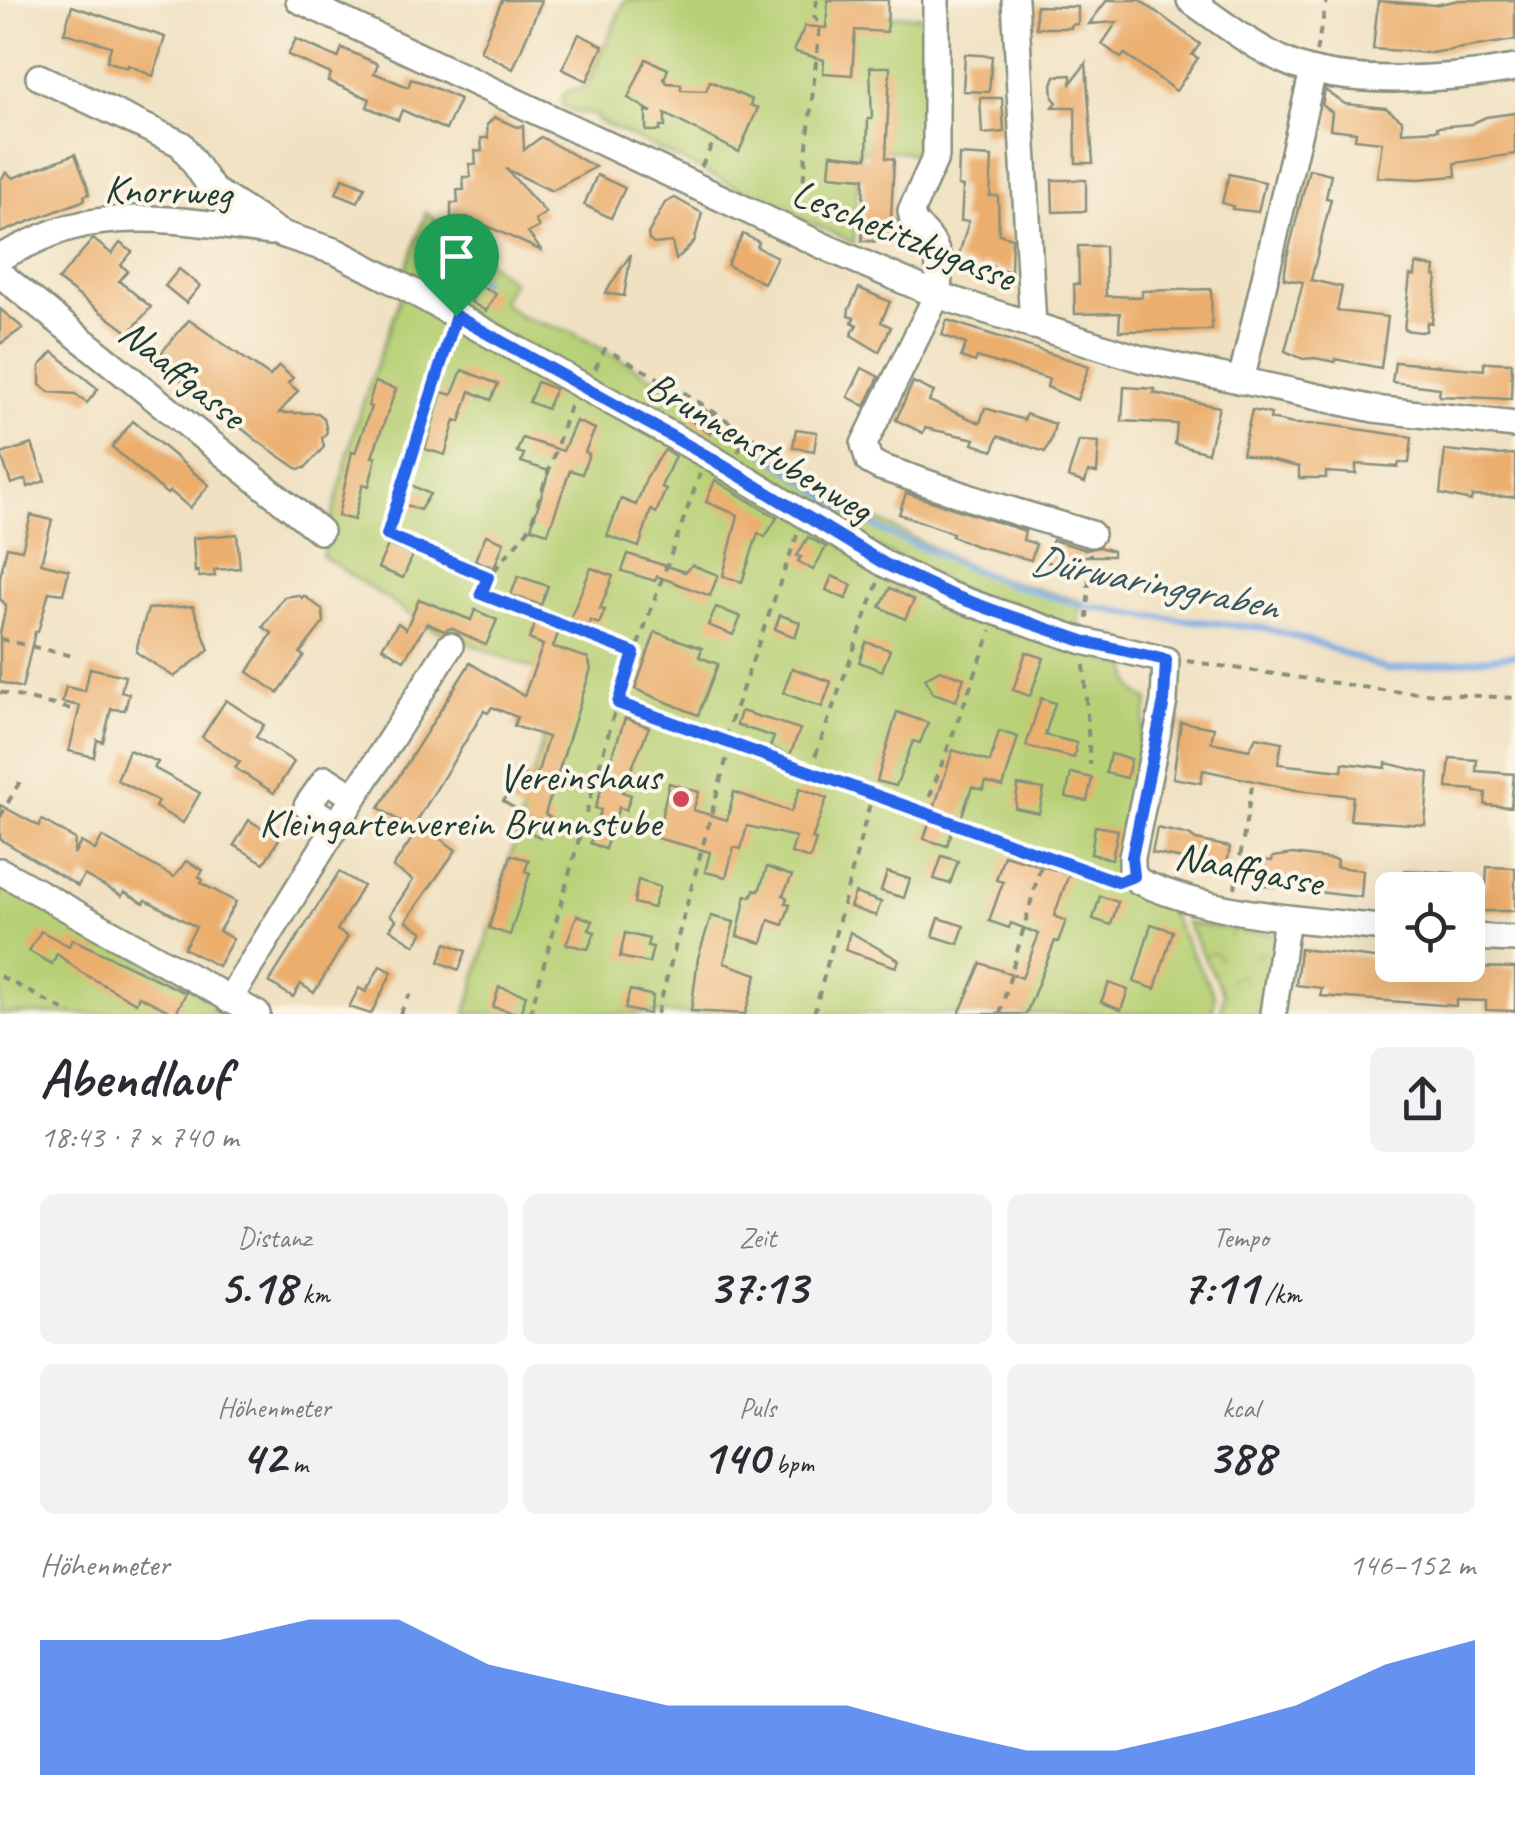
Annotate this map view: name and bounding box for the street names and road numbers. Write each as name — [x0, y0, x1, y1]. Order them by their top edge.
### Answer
street label: Knorrweg — [104, 164, 235, 218]
street label: Leschetitzkygasse — [785, 168, 1025, 303]
street label: Naaffgasse — [109, 308, 258, 442]
street label: Brunnenstubenweg — [637, 360, 883, 535]
street label: Naaffgasse — [1171, 830, 1329, 908]

